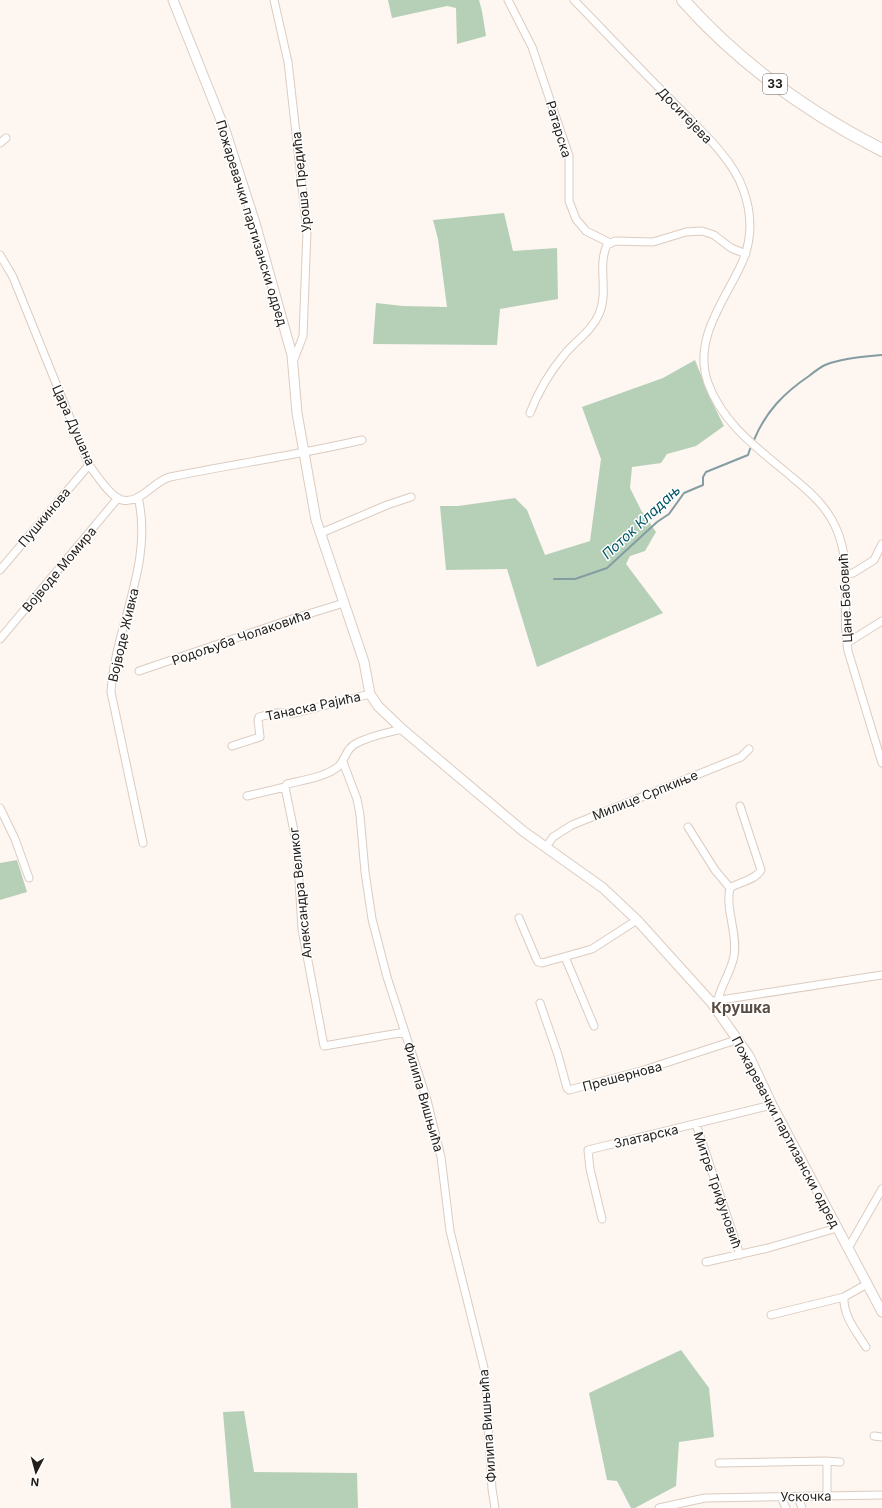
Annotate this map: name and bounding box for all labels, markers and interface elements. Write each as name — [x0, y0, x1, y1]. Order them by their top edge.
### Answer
road number: 33 — [763, 74, 787, 94]
street label: Доситејева — [654, 83, 716, 147]
street label: Ратарска — [543, 99, 575, 159]
street label: Пожаревачки партизански одред — [213, 118, 291, 328]
street label: Уроша Предића — [288, 131, 314, 233]
street label: Цара Душана — [49, 382, 99, 468]
water label: Поток Кладањ — [598, 481, 683, 562]
street label: Пушкинова — [15, 484, 73, 550]
street label: Војводе Момира — [19, 523, 99, 615]
street label: Цане Бабовић — [835, 553, 855, 643]
street label: Војводе Живка — [104, 587, 142, 683]
street label: Родољуба Чолаковића — [169, 606, 313, 668]
street label: Танаска Рајића — [264, 688, 362, 724]
street label: Милице Српкиње — [590, 766, 700, 824]
street label: Александра Великог — [285, 826, 315, 959]
district label: Крушка — [711, 998, 771, 1017]
street label: Пожаревачки партизански одред — [729, 1033, 843, 1231]
street label: Филипа Вишњића — [401, 1040, 447, 1154]
street label: Прешернова — [581, 1058, 663, 1094]
street label: Златарска — [612, 1121, 680, 1151]
street label: Митре Трифуновић — [691, 1130, 745, 1250]
street label: Филипа Вишњића — [475, 1369, 499, 1483]
north arrow — [16, 1452, 56, 1492]
text: N — [30, 1475, 40, 1489]
street label: Ускочка — [780, 1488, 832, 1504]

